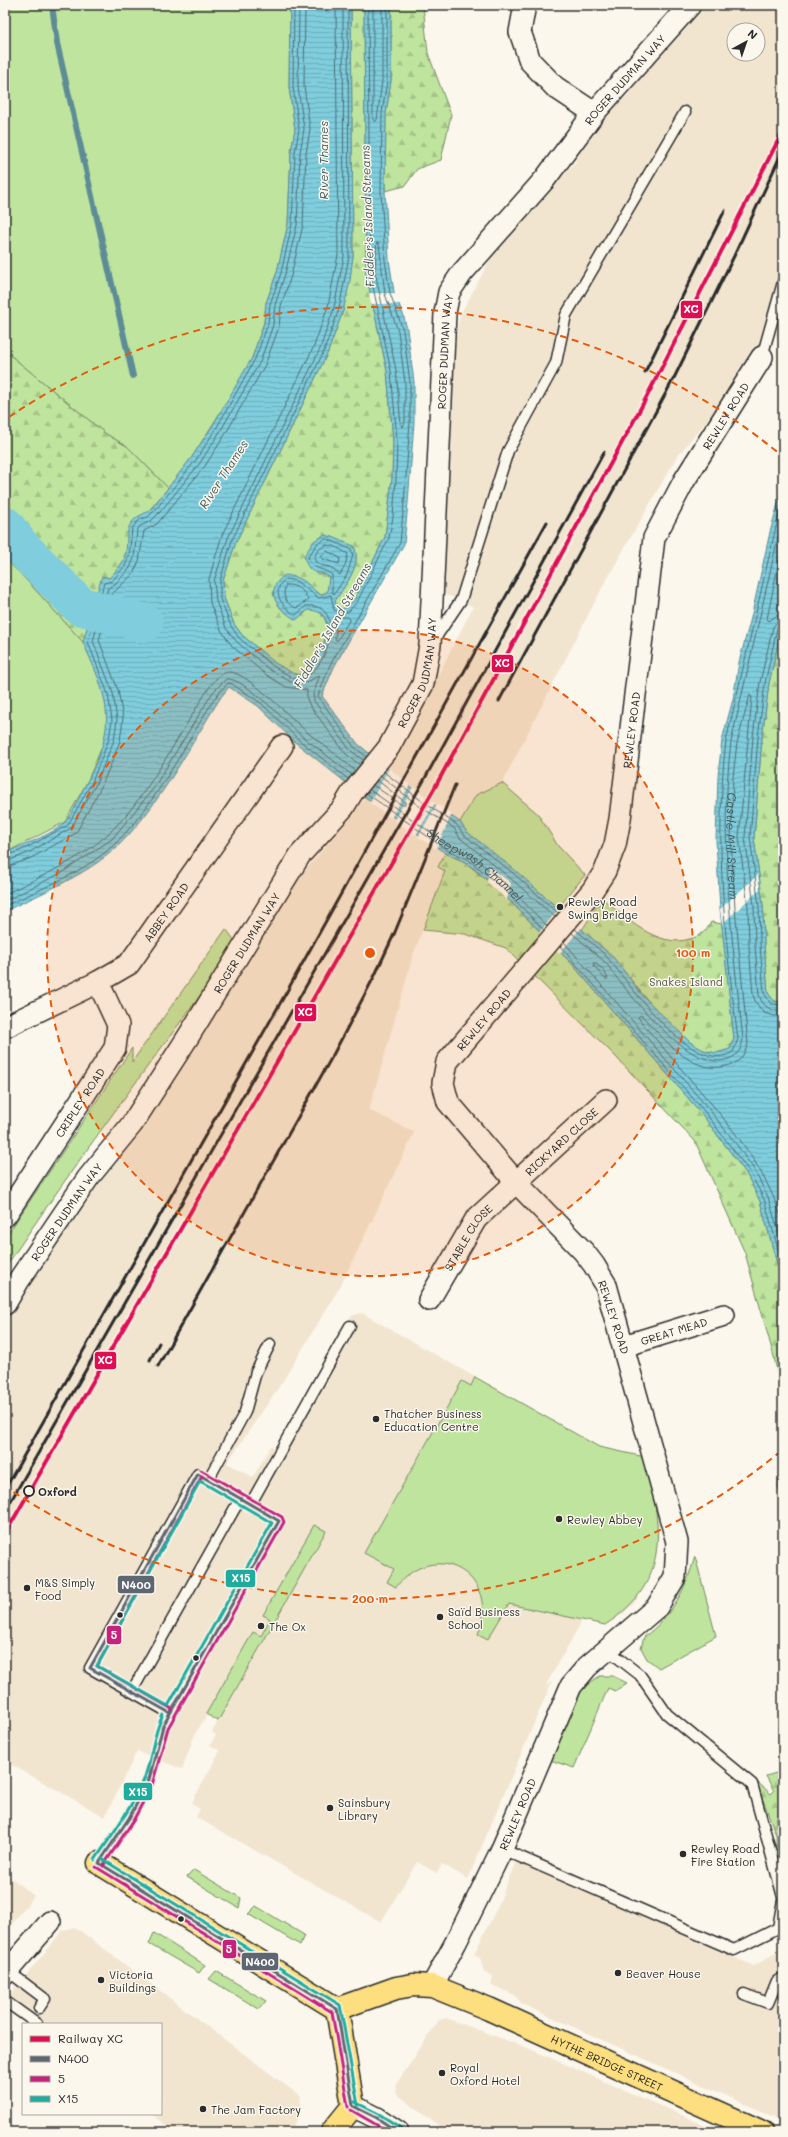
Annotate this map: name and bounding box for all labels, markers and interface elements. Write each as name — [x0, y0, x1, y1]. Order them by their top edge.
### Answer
north arrow — [726, 22, 766, 62]
text: N — [745, 26, 761, 42]
street label: ROGER DUDMAN WAY — [581, 31, 668, 127]
water label: River Thames — [315, 120, 331, 199]
water label: Fiddler's Island Streams — [357, 144, 377, 287]
street label: ROGER DUDMAN WAY — [433, 293, 456, 410]
line badge: XC — [680, 300, 703, 319]
text: XC — [683, 301, 699, 316]
street label: REWLEY ROAD — [698, 379, 752, 452]
water label: River Thames — [195, 436, 251, 511]
water label: Fiddler's Island Streams — [289, 559, 375, 691]
street label: ROGER DUDMAN WAY — [393, 617, 439, 730]
line badge: XC — [491, 654, 514, 673]
text: XC — [494, 655, 510, 670]
street label: REWLEY ROAD — [619, 691, 643, 769]
water label: Castle Mill Stream — [723, 792, 742, 900]
water label: Sheepwash Channel — [424, 824, 526, 905]
street label: ABBEY ROAD — [140, 879, 192, 944]
street label: ROGER DUDMAN WAY — [209, 889, 283, 996]
place label: Rewley Road Swing Bridge — [568, 894, 638, 922]
marker: Rewley Road Swing Bridge — [555, 902, 565, 912]
text: 100 m — [676, 944, 710, 960]
centre of rings — [363, 946, 377, 960]
park label: Snakes Island — [649, 974, 723, 989]
street label: REWLEY ROAD — [453, 985, 514, 1053]
line badge: XC — [294, 1003, 317, 1022]
text: XC — [297, 1004, 313, 1019]
street label: CRIPLEY ROAD — [51, 1065, 108, 1140]
street label: RICKYARD CLOSE — [521, 1104, 601, 1178]
street label: ROGER DUDMAN WAY — [27, 1159, 105, 1263]
street label: STABLE CLOSE — [440, 1201, 495, 1273]
street label: REWLEY ROAD — [595, 1278, 633, 1356]
street label: GREAT MEAD — [638, 1313, 709, 1348]
line badge: XC — [94, 1351, 117, 1370]
text: XC — [97, 1352, 113, 1367]
place label: Thatcher Business Education Centre — [384, 1406, 482, 1434]
marker: Thatcher Business Education Centre — [371, 1414, 381, 1424]
place label: Oxford — [38, 1484, 77, 1499]
marker: Oxford — [23, 1485, 35, 1497]
place label: Rewley Abbey — [567, 1512, 643, 1527]
marker: Rewley Abbey — [554, 1514, 564, 1524]
line badge: X15 — [225, 1569, 256, 1588]
text: X15 — [232, 1570, 251, 1585]
place label: M&S Simply Food — [35, 1575, 95, 1603]
line badge: N400 — [117, 1575, 155, 1594]
text: N400 — [121, 1577, 151, 1592]
marker: M&S Simply Food — [22, 1583, 32, 1593]
text: 200 m — [352, 1590, 388, 1606]
place label: Saïd Business School — [448, 1604, 520, 1632]
unlabelled marker — [115, 1610, 125, 1620]
marker: Saïd Business School — [435, 1612, 445, 1622]
place label: The Ox — [269, 1619, 306, 1634]
marker: The Ox — [256, 1621, 266, 1631]
line badge: 5 — [106, 1625, 122, 1645]
text: 5 — [111, 1627, 118, 1642]
unlabelled marker — [191, 1653, 201, 1663]
street label: REWLEY ROAD — [495, 1776, 539, 1852]
line badge: X15 — [123, 1782, 153, 1801]
text: X15 — [129, 1784, 148, 1799]
place label: Sainsbury Library — [338, 1795, 390, 1823]
marker: Sainsbury Library — [325, 1803, 335, 1813]
place label: Rewley Road Fire Station — [691, 1841, 760, 1869]
marker: Rewley Road Fire Station — [678, 1849, 688, 1859]
unlabelled marker — [176, 1914, 186, 1924]
line badge: 5 — [222, 1939, 237, 1959]
text: 5 — [226, 1941, 233, 1956]
line badge: N400 — [241, 1952, 279, 1971]
text: N400 — [245, 1954, 275, 1969]
place label: Beaver House — [626, 1966, 701, 1981]
place label: Victoria Buildings — [109, 1967, 156, 1995]
marker: Beaver House — [613, 1968, 623, 1978]
marker: Victoria Buildings — [96, 1975, 106, 1985]
legend — [22, 2023, 162, 2115]
text: Railway XC — [58, 2030, 123, 2046]
street label: HYTHE BRIDGE STREET — [549, 2030, 666, 2094]
text: N400 — [58, 2050, 89, 2066]
place label: Royal Oxford Hotel — [450, 2060, 520, 2088]
marker: Royal Oxford Hotel — [437, 2068, 447, 2078]
text: 5 — [58, 2070, 65, 2086]
text: X15 — [58, 2090, 78, 2106]
place label: The Jam Factory — [211, 2102, 301, 2117]
marker: The Jam Factory — [198, 2104, 208, 2114]

